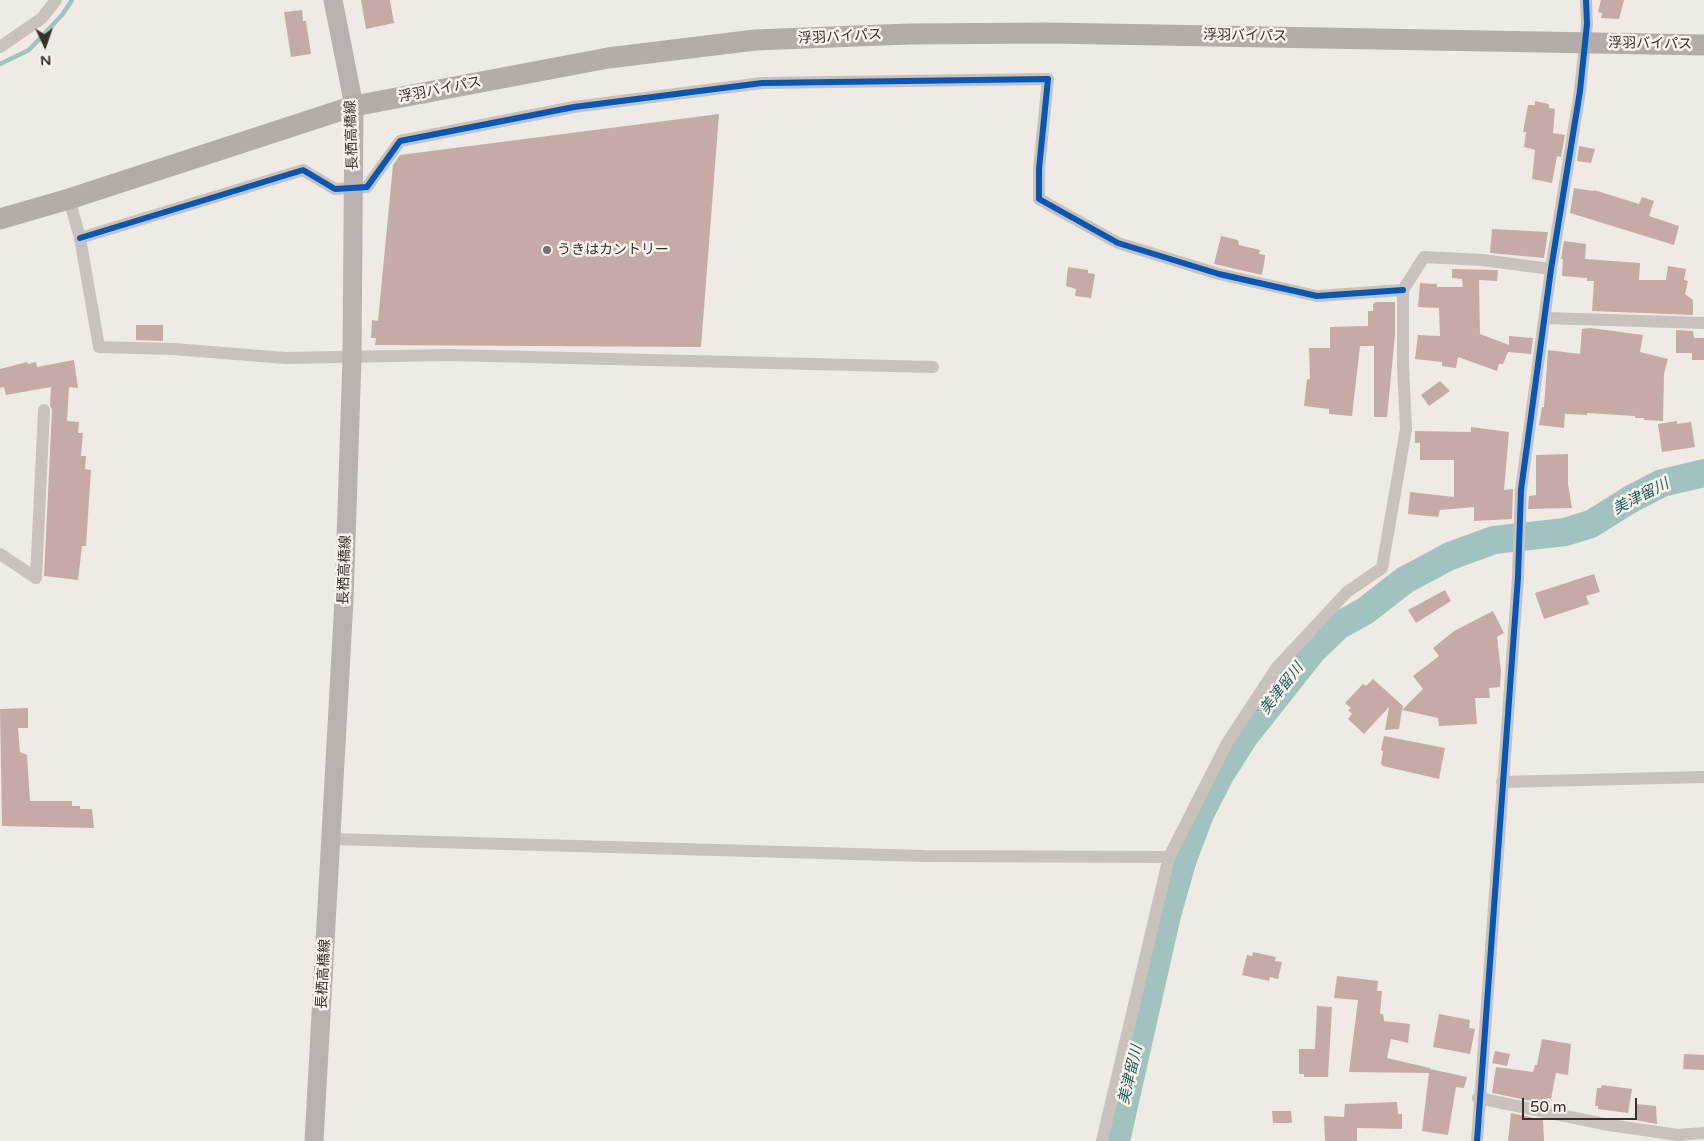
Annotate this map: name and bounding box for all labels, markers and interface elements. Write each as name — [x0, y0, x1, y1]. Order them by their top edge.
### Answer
north arrow — [20, 20, 70, 70]
street label: 浮羽バイパス — [798, 26, 882, 48]
street label: 浮羽バイパス — [1203, 27, 1287, 45]
street label: 浮羽バイパス — [1608, 35, 1692, 53]
text: N — [40, 52, 52, 69]
street label: 浮羽バイパス — [397, 74, 483, 106]
street label: 長栖高橋線 — [342, 100, 362, 170]
place label: うきはカントリー — [557, 242, 669, 258]
marker: うきはカントリー — [541, 244, 553, 256]
water label: 美津留川 — [1610, 475, 1672, 519]
street label: 長栖高橋線 — [335, 535, 355, 605]
water label: 美津留川 — [1256, 660, 1308, 718]
street label: 長栖高橋線 — [314, 939, 334, 1009]
water label: 美津留川 — [1115, 1044, 1147, 1106]
scale bar — [1524, 1088, 1639, 1120]
text: 50 m — [1530, 1098, 1567, 1116]

